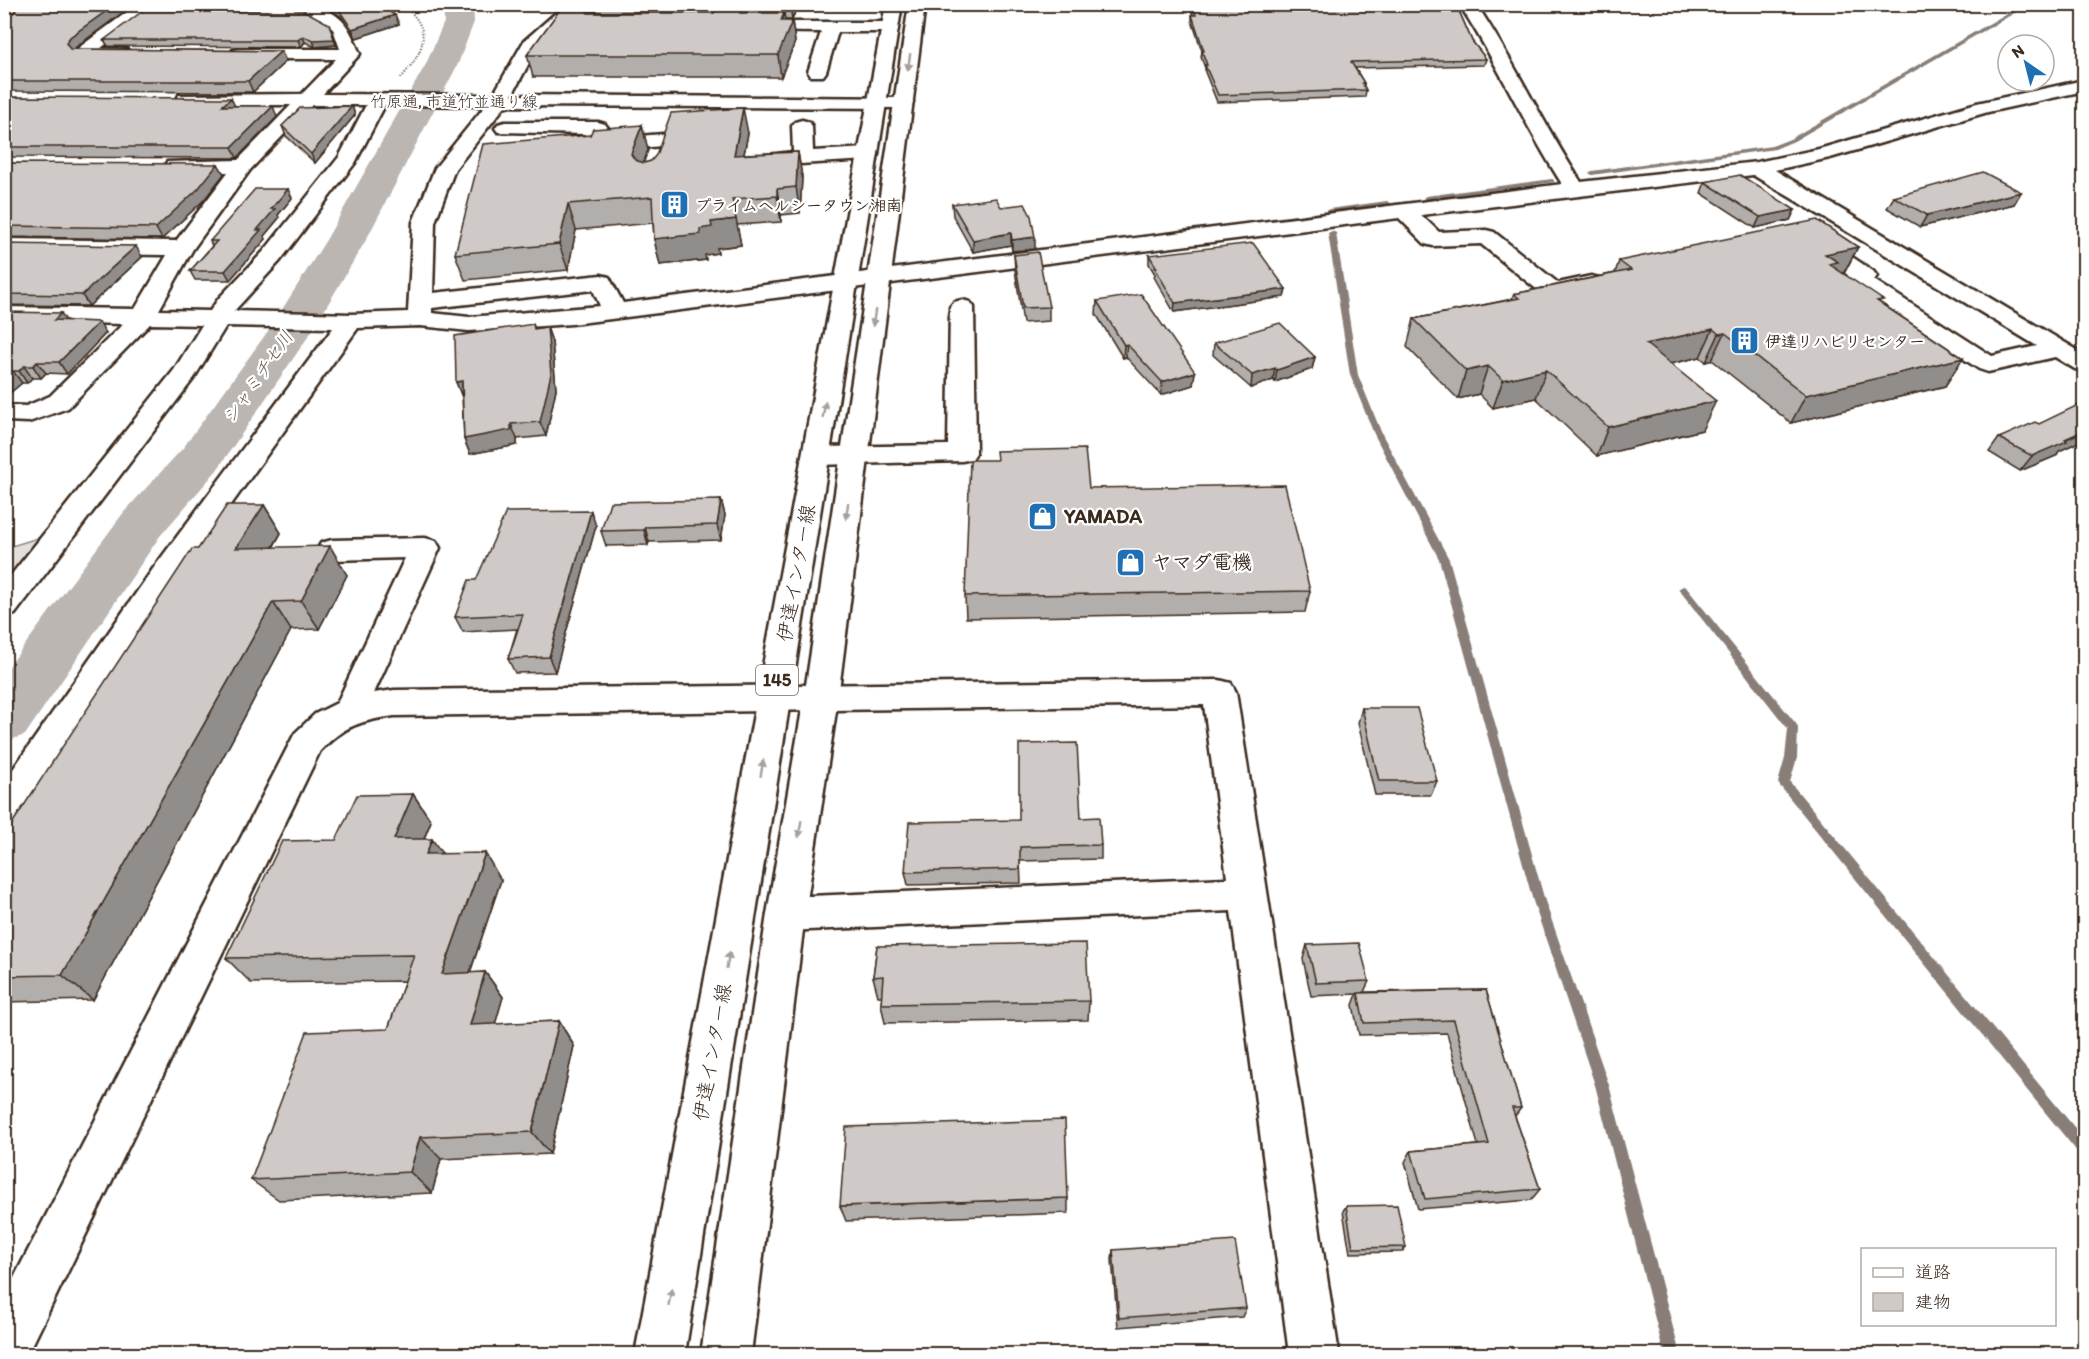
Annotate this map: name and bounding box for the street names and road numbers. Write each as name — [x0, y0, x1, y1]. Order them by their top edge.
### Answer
street label: 竹原通, 市道竹並通り線 — [370, 92, 538, 111]
street label: 伊達インター線 — [772, 502, 820, 644]
road number: 145 — [756, 665, 798, 695]
street label: 伊達インター線 — [688, 981, 736, 1123]

